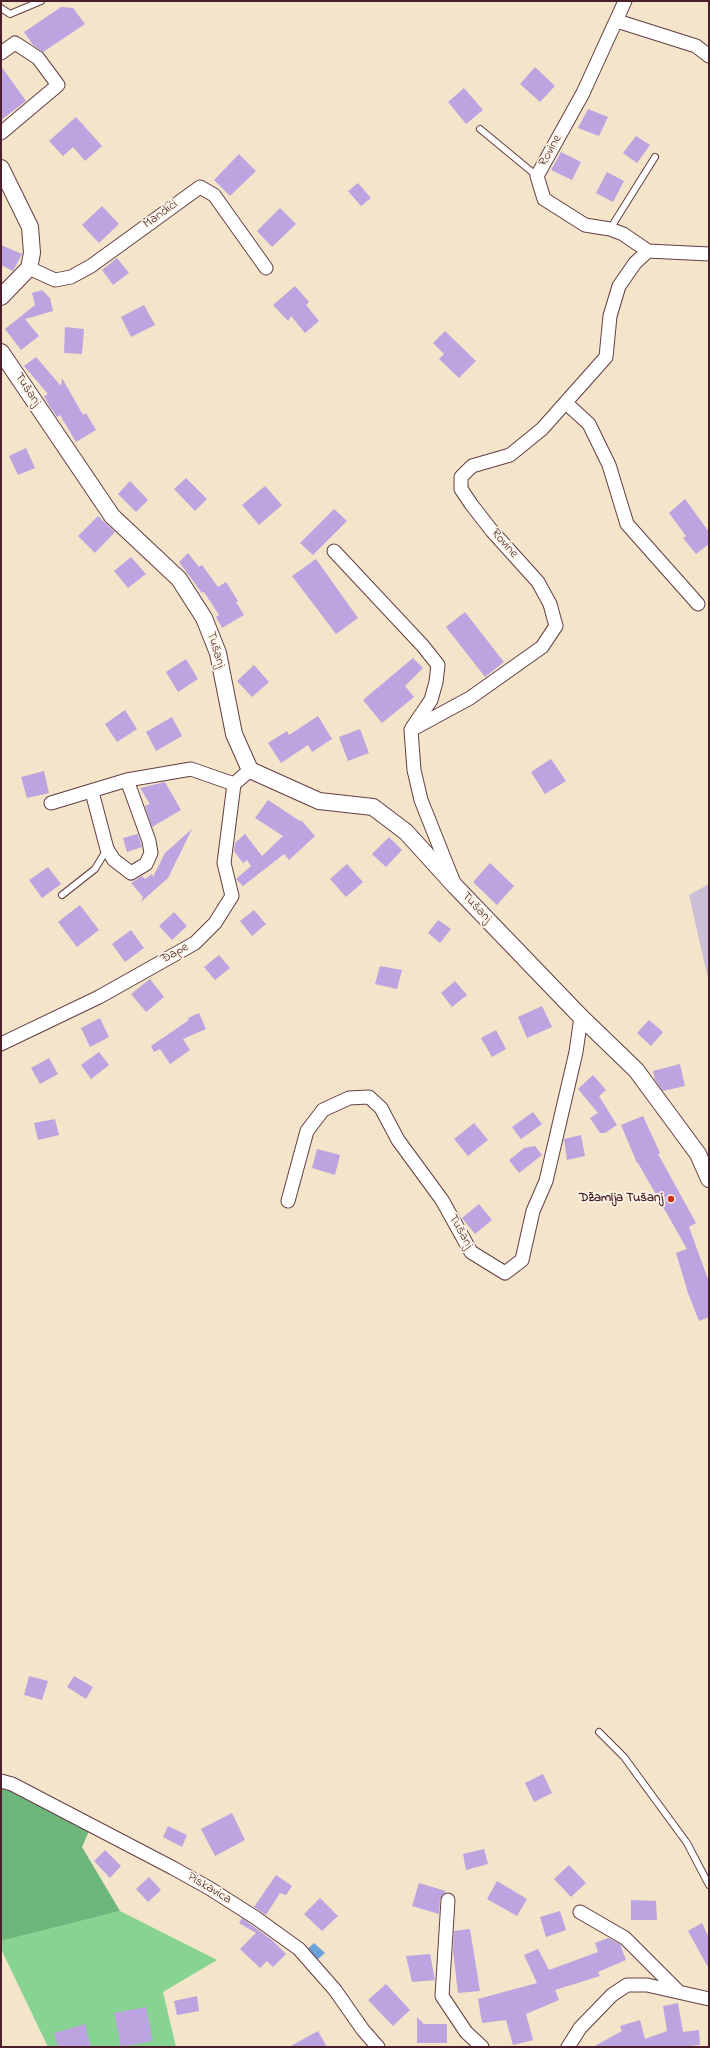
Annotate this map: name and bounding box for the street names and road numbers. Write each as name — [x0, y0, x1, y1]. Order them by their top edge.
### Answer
street label: Rovine — [536, 133, 566, 169]
street label: Mandići — [141, 197, 181, 233]
street label: Tušanj — [10, 370, 44, 410]
street label: Rovine — [487, 526, 521, 562]
street label: Tušanj — [202, 630, 228, 670]
street label: Tušanj — [458, 889, 494, 927]
street label: Đape — [158, 940, 192, 968]
street label: Tušanj — [444, 1212, 476, 1252]
street label: Piskavica — [184, 1870, 234, 1908]

